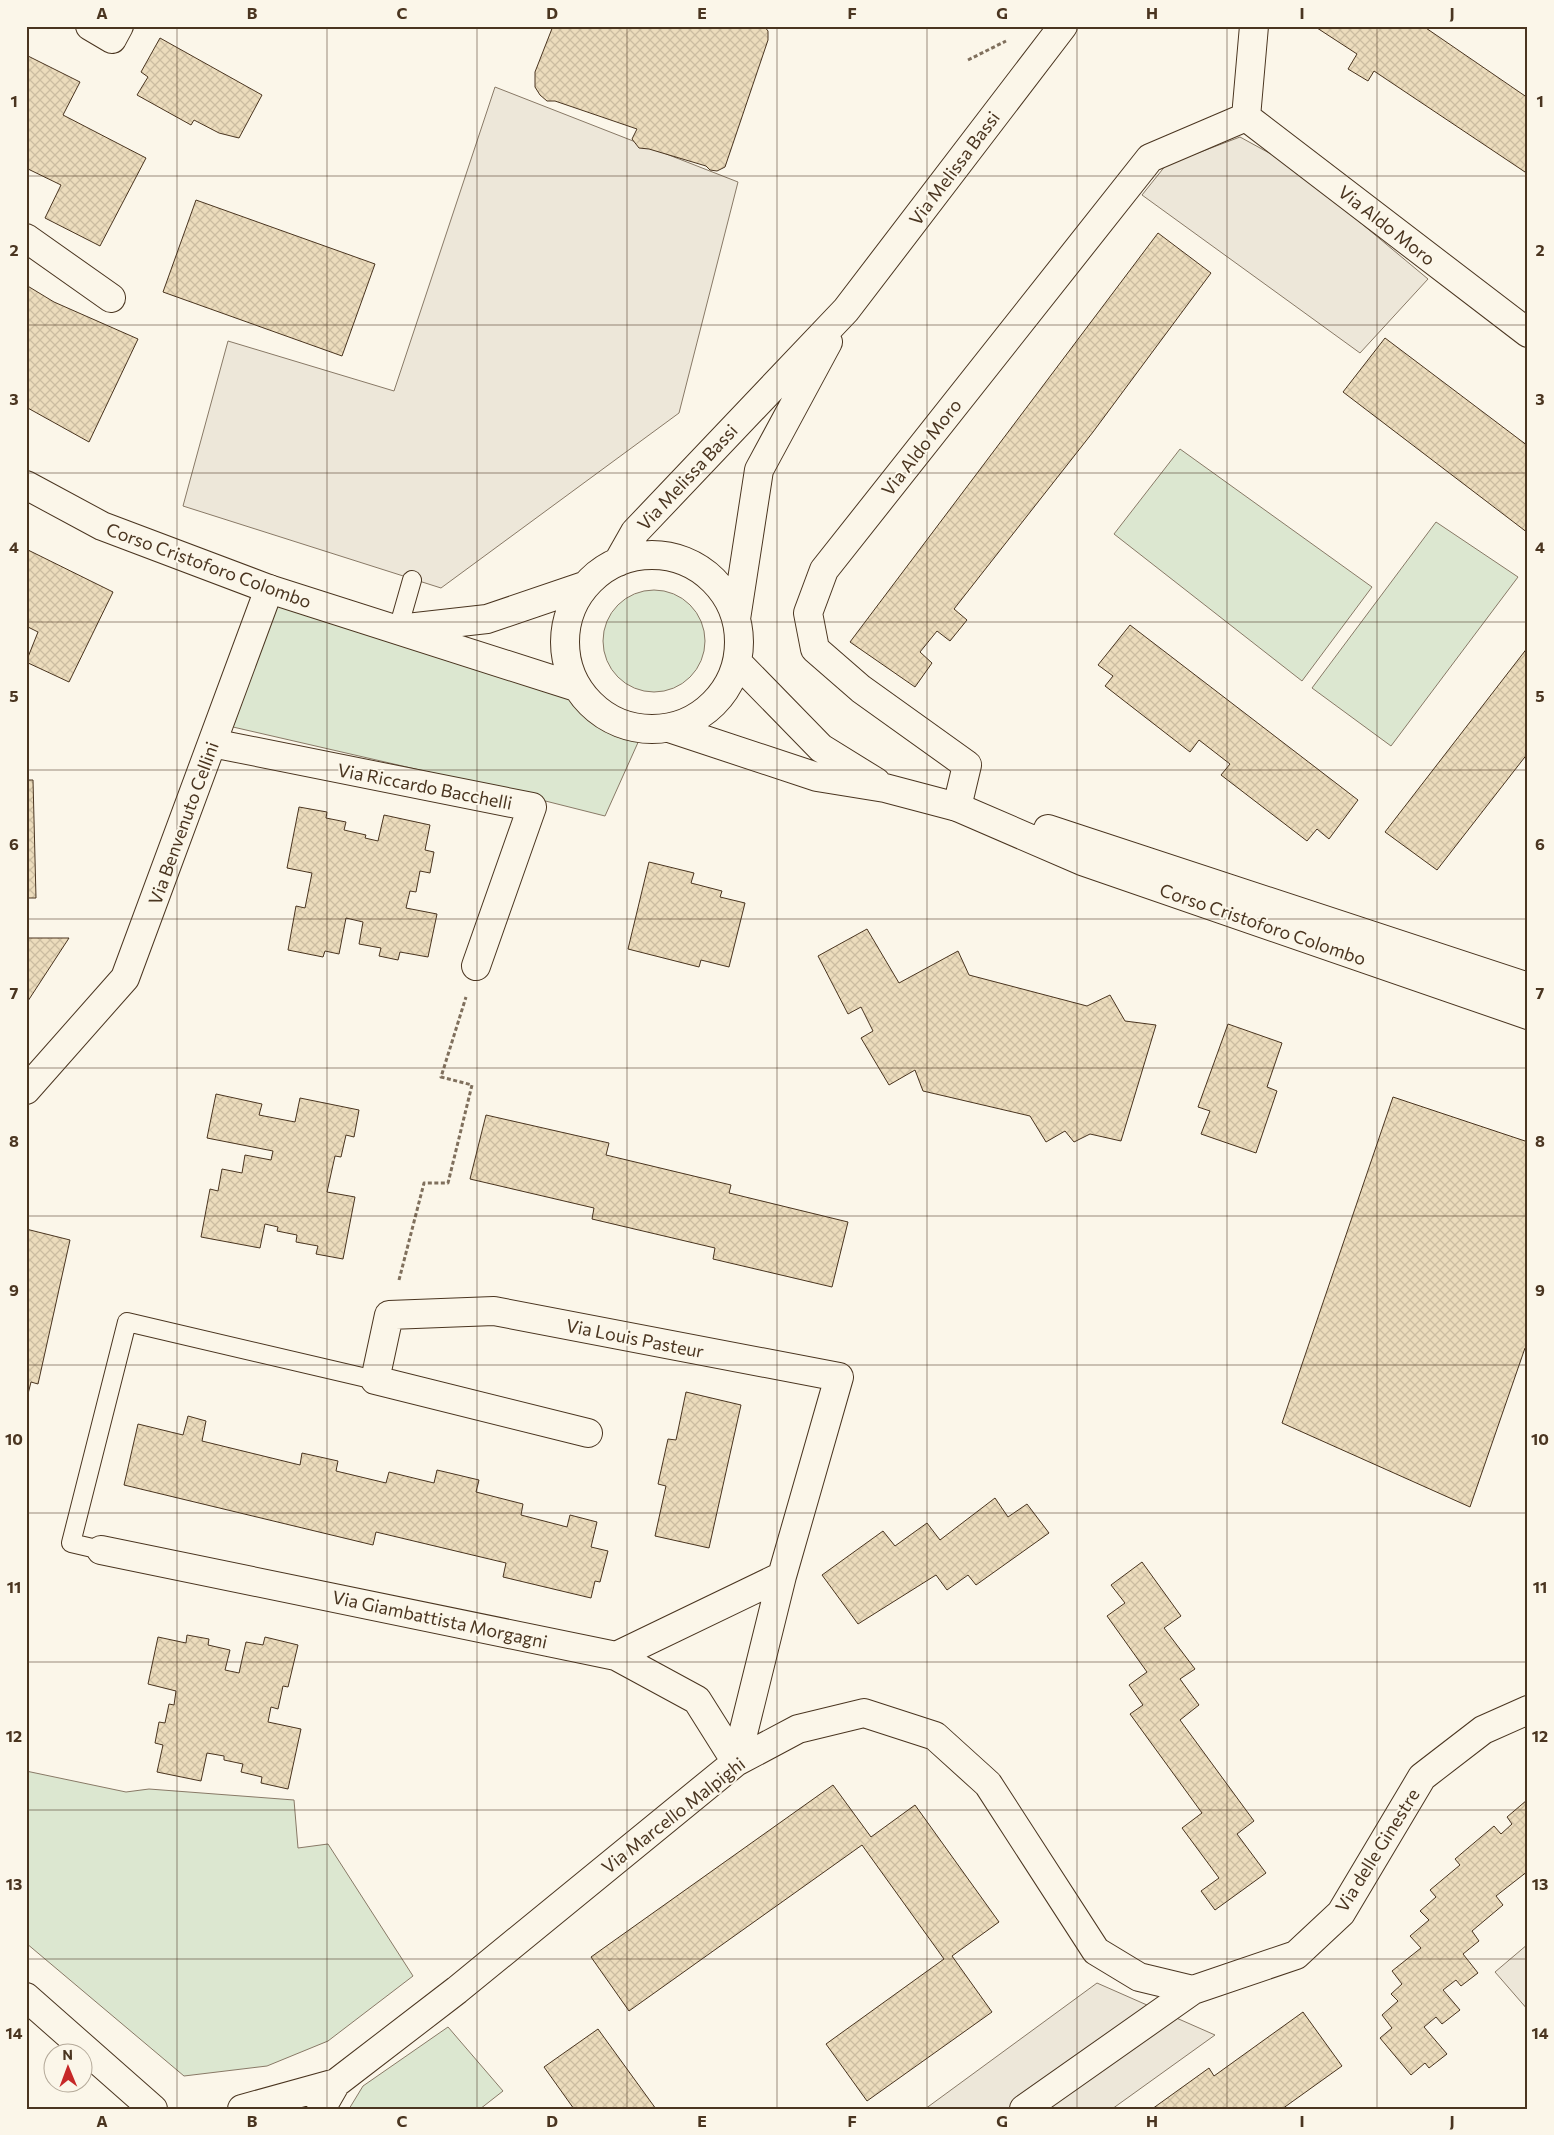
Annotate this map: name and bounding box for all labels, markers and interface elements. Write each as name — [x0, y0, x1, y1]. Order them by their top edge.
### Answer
text: A — [96, 3, 108, 22]
text: B — [247, 3, 258, 22]
text: C — [397, 3, 408, 22]
text: D — [546, 3, 558, 22]
text: E — [697, 3, 707, 22]
text: F — [847, 3, 857, 22]
text: G — [996, 3, 1008, 22]
text: H — [1146, 3, 1158, 22]
text: I — [1299, 3, 1305, 22]
text: J — [1449, 3, 1455, 22]
text: 1 — [10, 91, 18, 110]
text: 1 — [1536, 91, 1544, 110]
street label: Via Melissa Bassi — [904, 107, 1004, 229]
street label: Via Aldo Moro — [1334, 180, 1440, 270]
text: 2 — [9, 240, 19, 259]
text: 2 — [1535, 240, 1545, 259]
text: 3 — [9, 389, 19, 408]
text: 3 — [1535, 389, 1545, 408]
street label: Via Aldo Moro — [876, 394, 966, 500]
street label: Via Melissa Bassi — [632, 419, 742, 535]
street label: Corso Cristoforo Colombo — [103, 518, 315, 612]
text: 4 — [9, 537, 19, 556]
text: 4 — [1535, 537, 1545, 556]
text: 5 — [9, 686, 19, 705]
text: 5 — [1535, 686, 1545, 705]
street label: Via Benvenuto Cellini — [143, 738, 223, 908]
street label: Via Riccardo Bacchelli — [336, 758, 514, 814]
text: 6 — [9, 834, 19, 853]
text: 6 — [1535, 834, 1545, 853]
street label: Corso Cristoforo Colombo — [1157, 878, 1369, 970]
text: 7 — [10, 983, 19, 1002]
text: 7 — [1536, 983, 1545, 1002]
text: 8 — [9, 1131, 19, 1150]
text: 8 — [1535, 1131, 1545, 1150]
text: 9 — [9, 1280, 19, 1299]
text: 9 — [1535, 1280, 1545, 1299]
street label: Via Louis Pasteur — [564, 1314, 706, 1362]
text: 10 — [5, 1429, 23, 1448]
text: 10 — [1531, 1429, 1549, 1448]
text: 11 — [7, 1577, 21, 1596]
text: 11 — [1533, 1577, 1547, 1596]
street label: Via Giambattista Morgagni — [330, 1585, 550, 1653]
text: 12 — [6, 1726, 22, 1745]
text: 12 — [1532, 1726, 1548, 1745]
street label: Via Marcello Malpighi — [597, 1752, 749, 1878]
street label: Via delle Ginestre — [1330, 1784, 1424, 1916]
text: 13 — [6, 1874, 22, 1893]
text: 13 — [1532, 1874, 1548, 1893]
text: 14 — [5, 2023, 23, 2042]
text: 14 — [1531, 2023, 1549, 2042]
north arrow — [42, 2042, 92, 2092]
text: N — [62, 2046, 73, 2063]
text: A — [96, 2111, 108, 2130]
text: B — [247, 2111, 258, 2130]
text: C — [397, 2111, 408, 2130]
text: D — [546, 2111, 558, 2130]
text: E — [697, 2111, 707, 2130]
text: F — [847, 2111, 857, 2130]
text: G — [996, 2111, 1008, 2130]
text: H — [1146, 2111, 1158, 2130]
text: I — [1299, 2111, 1305, 2130]
text: J — [1449, 2111, 1455, 2130]

